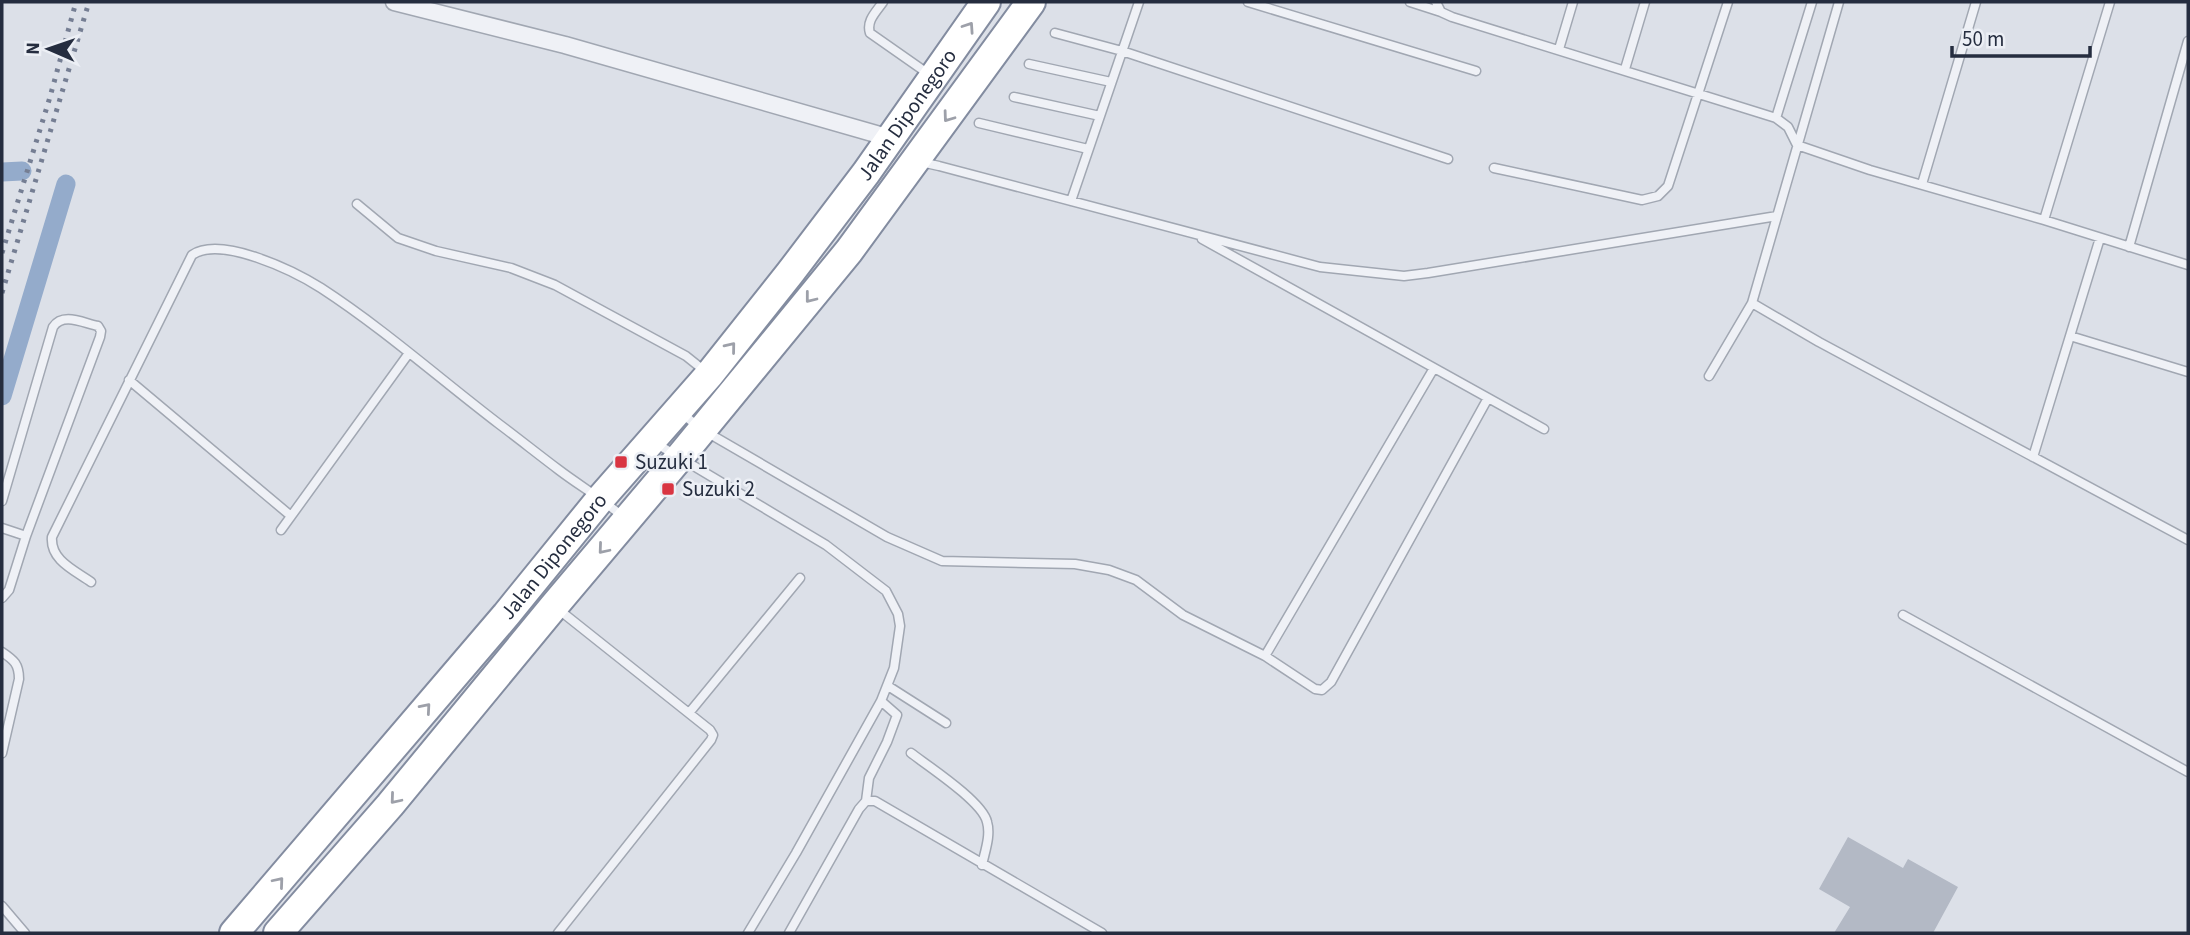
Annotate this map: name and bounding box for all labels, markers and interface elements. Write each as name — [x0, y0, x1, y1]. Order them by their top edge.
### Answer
north arrow — [14, 14, 84, 84]
scale bar — [1952, 14, 2090, 58]
one-way arrow — [961, 22, 973, 35]
text: 50 m — [1962, 24, 2004, 54]
text: N — [20, 42, 47, 55]
street label: Jalan Diponegoro — [850, 42, 964, 187]
one-way arrow — [944, 109, 956, 122]
one-way arrow — [805, 290, 818, 302]
one-way arrow — [723, 343, 735, 356]
place label: Suzuki 1 — [635, 447, 708, 477]
marker: Suzuki 1 — [613, 454, 629, 470]
place label: Suzuki 2 — [682, 474, 755, 504]
marker: Suzuki 2 — [660, 481, 676, 497]
street label: Jalan Diponegoro — [493, 487, 614, 626]
one-way arrow — [599, 540, 611, 553]
one-way arrow — [418, 703, 430, 716]
one-way arrow — [391, 791, 403, 804]
one-way arrow — [271, 877, 284, 890]

